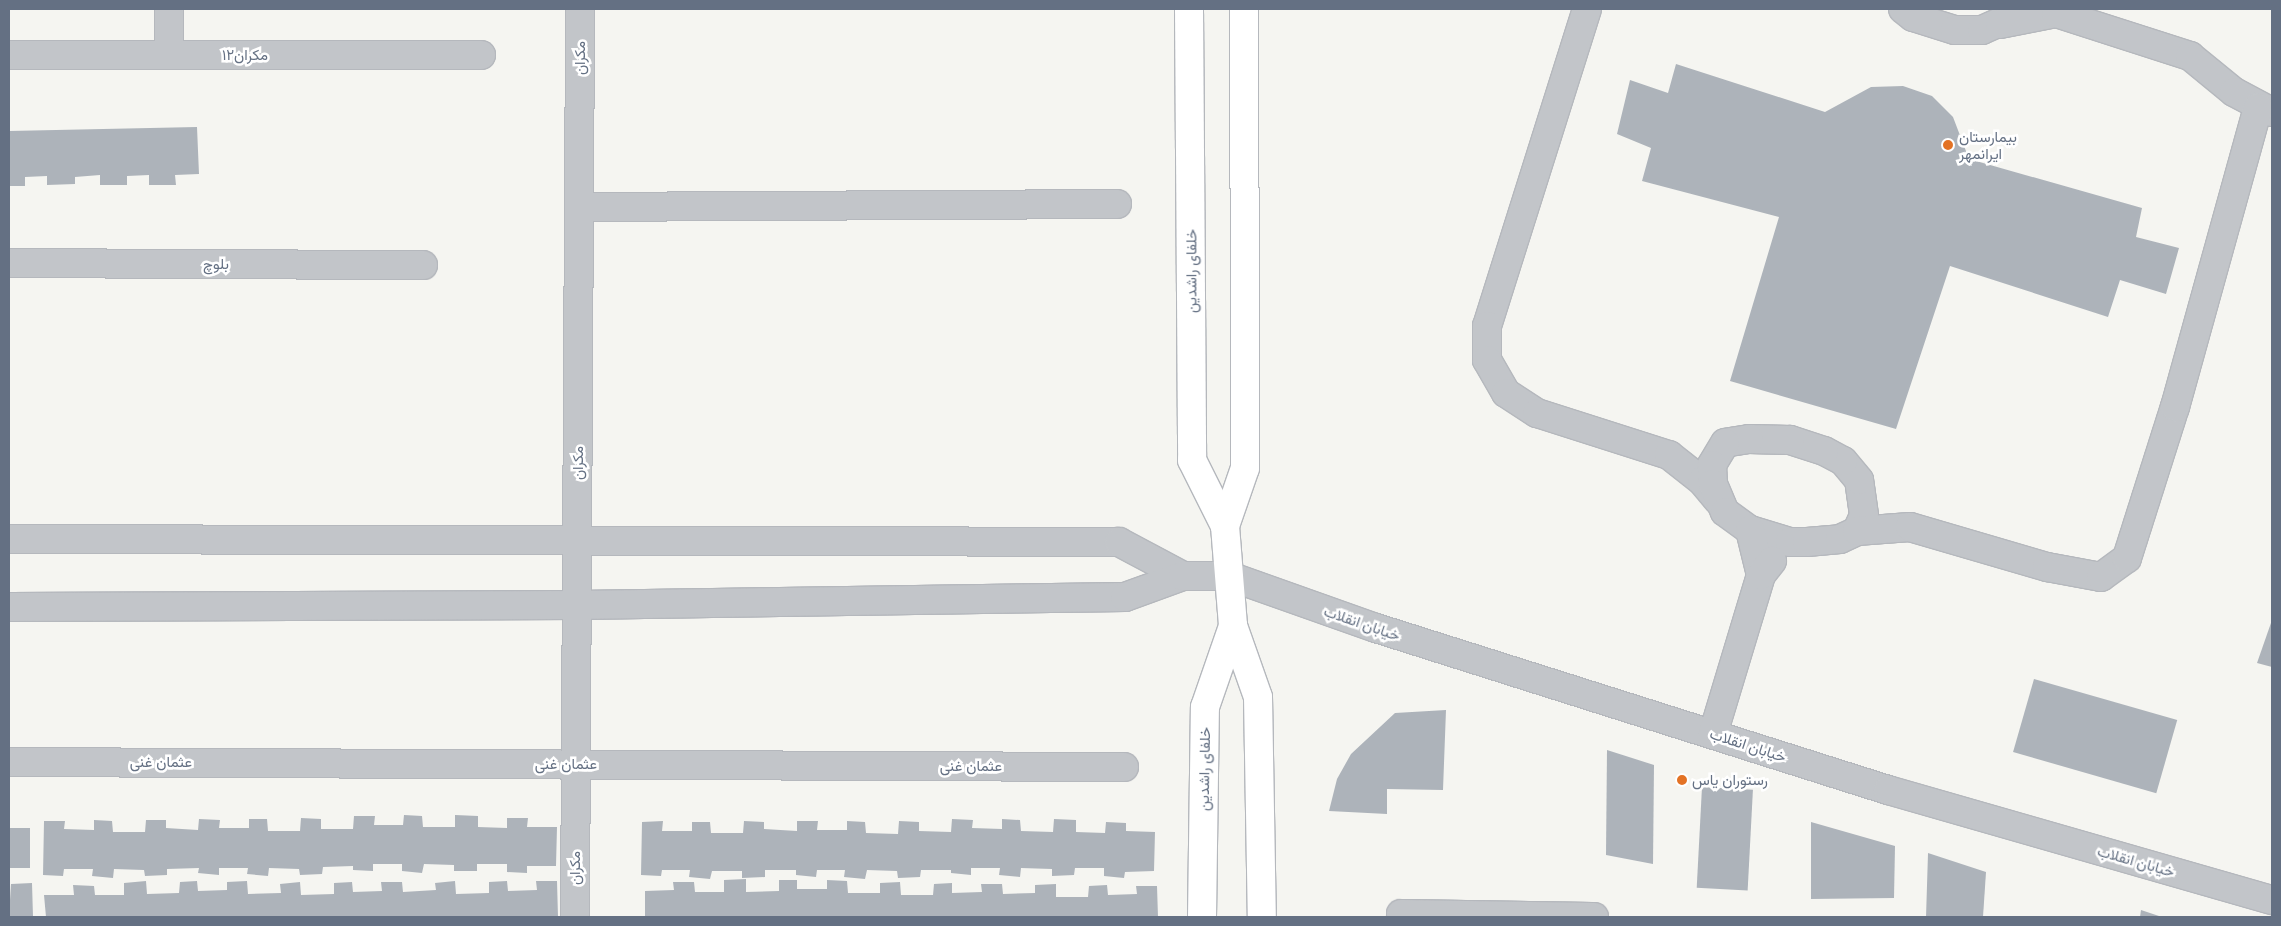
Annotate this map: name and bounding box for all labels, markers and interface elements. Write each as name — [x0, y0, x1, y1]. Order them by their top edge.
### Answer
street label: مکران — [571, 41, 589, 75]
street label: مکران۱۲ — [222, 46, 268, 64]
place label: بیمارستان ایرانمهر — [1959, 127, 2017, 162]
marker: بیمارستان ایرانمهر — [1941, 138, 1955, 152]
street label: خلفای راشدین — [1182, 229, 1200, 313]
street label: بلوچ — [203, 255, 229, 273]
street label: مکران — [569, 446, 587, 480]
street label: خیابان انقلاب — [1322, 602, 1402, 644]
street label: خیابان انقلاب — [1708, 724, 1788, 766]
street label: خلفای راشدین — [1194, 727, 1214, 811]
street label: عثمان غنی — [130, 753, 192, 771]
street label: عثمان غنی — [535, 755, 597, 773]
street label: عثمان غنی — [940, 757, 1002, 775]
place label: رستوران یاس — [1692, 771, 1768, 789]
marker: رستوران یاس — [1676, 774, 1688, 786]
street label: خیابان انقلاب — [2095, 841, 2177, 881]
street label: مکران — [566, 851, 584, 885]

